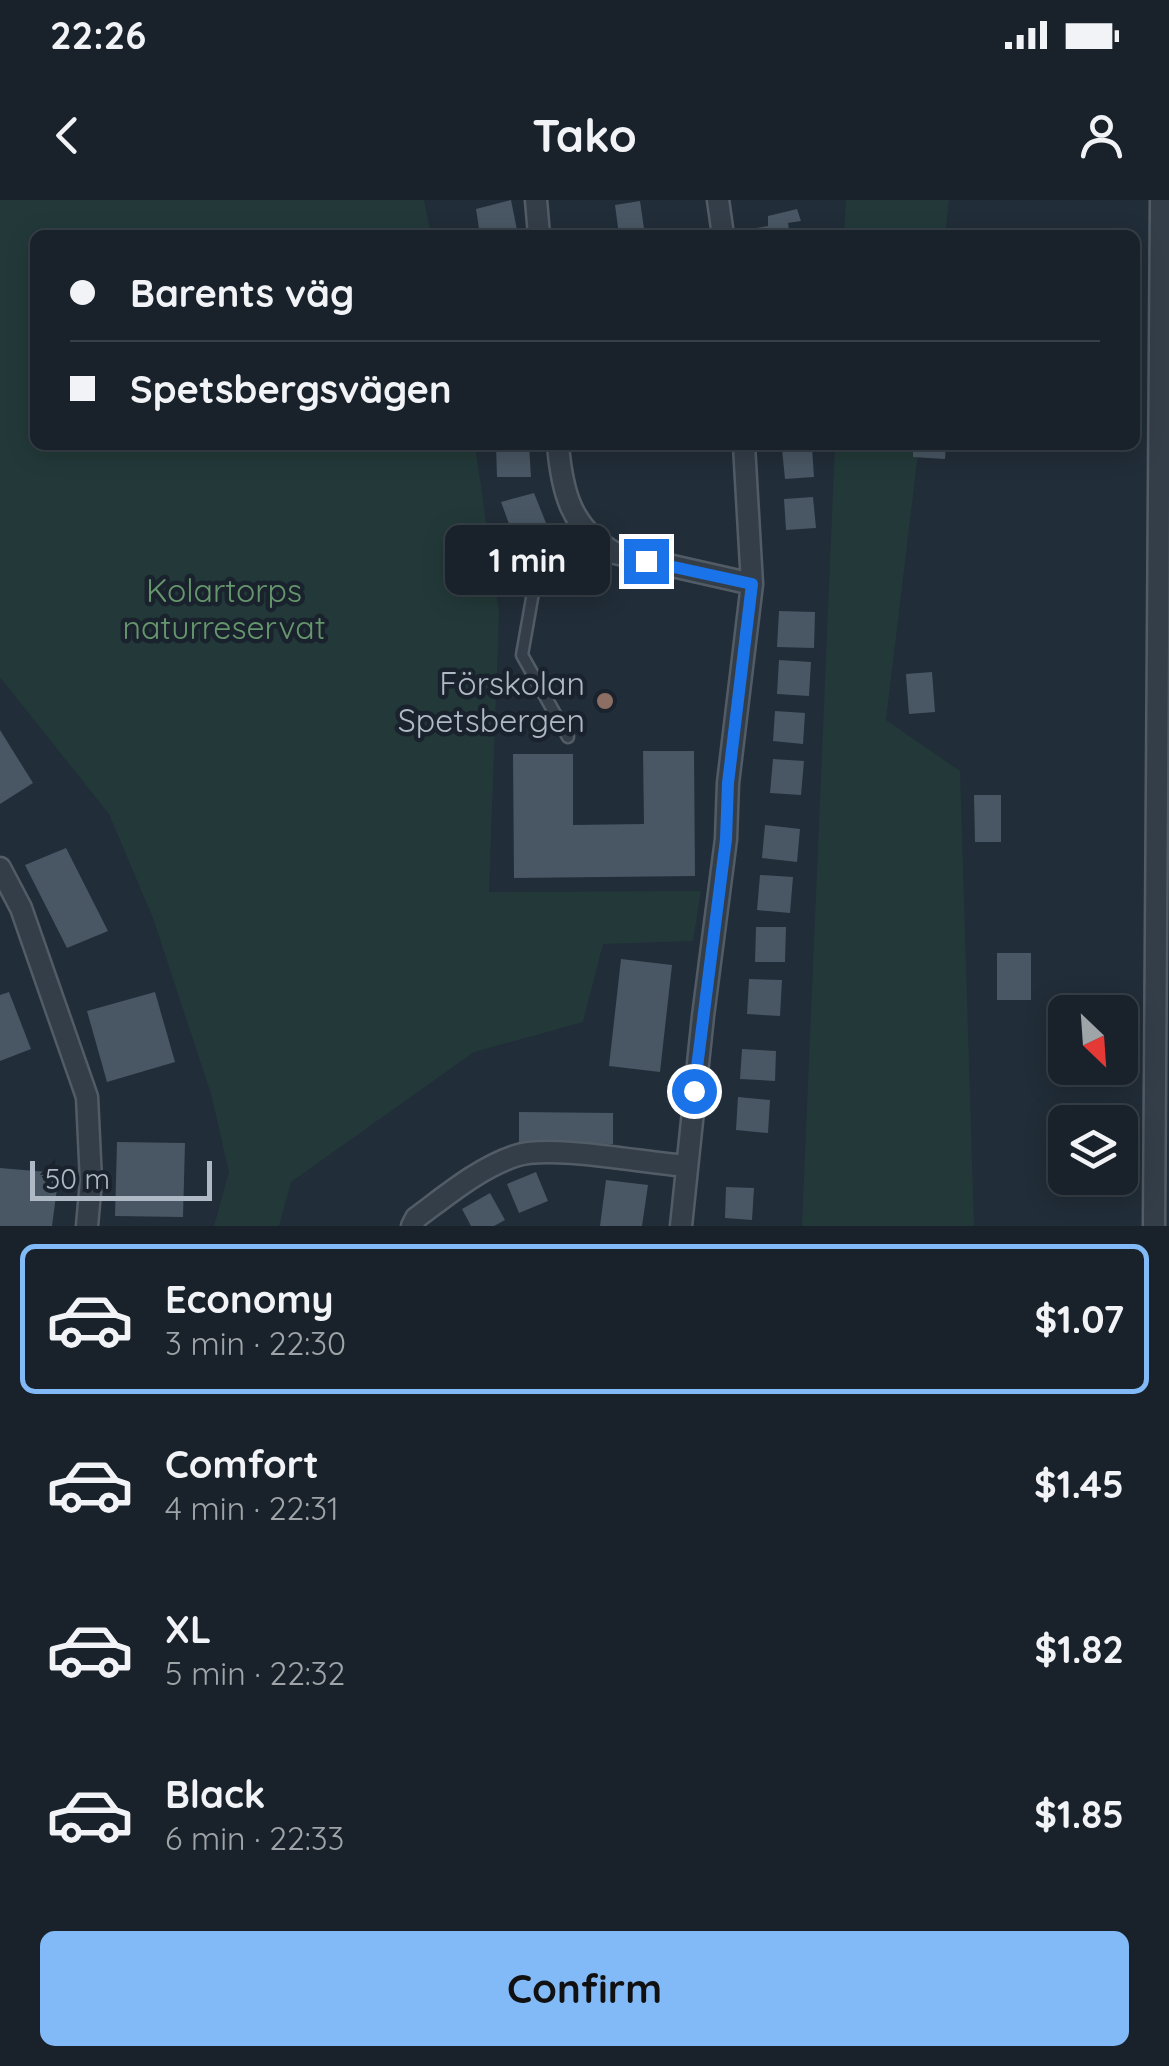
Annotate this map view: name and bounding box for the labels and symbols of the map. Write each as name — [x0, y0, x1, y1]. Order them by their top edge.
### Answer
callout: 1 min — [446, 526, 611, 596]
route end — [624, 539, 669, 584]
park label: Kolartorps naturreservat — [122, 570, 326, 647]
place label: Förskolan Spetsbergen — [398, 663, 585, 740]
marker: Förskolan Spetsbergen — [594, 690, 616, 712]
north arrow — [1048, 995, 1138, 1085]
route start — [672, 1069, 717, 1114]
scale bar — [30, 1156, 212, 1200]

